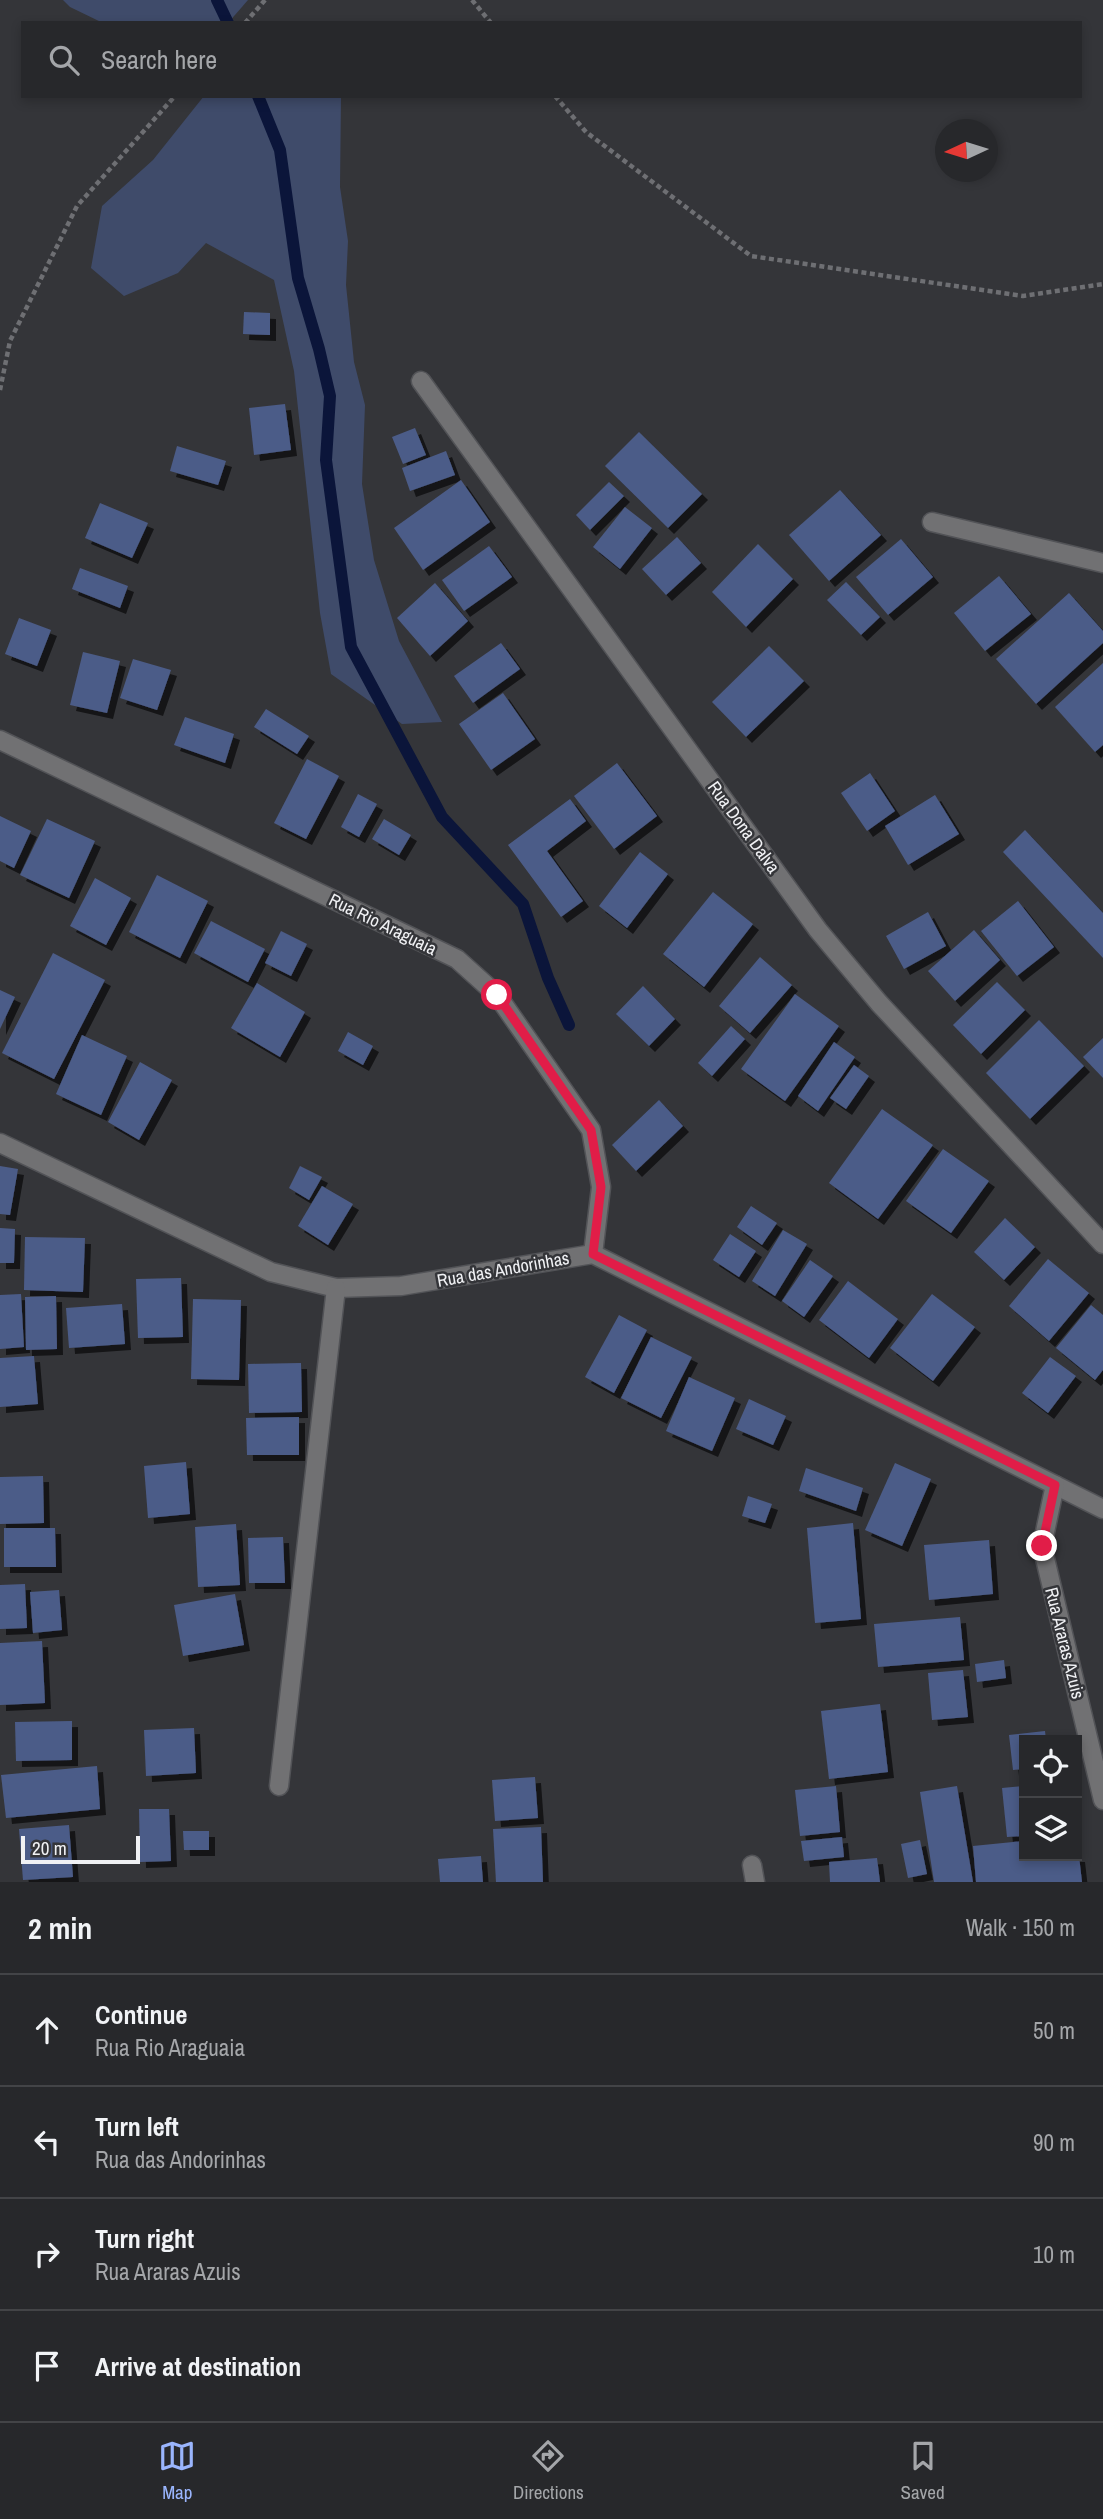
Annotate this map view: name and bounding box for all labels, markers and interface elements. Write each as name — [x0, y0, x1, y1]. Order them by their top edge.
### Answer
search box — [21, 21, 1082, 98]
icon: search — [45, 41, 83, 79]
text: Search here — [101, 42, 217, 77]
north arrow — [935, 119, 998, 182]
street label: Rua Dona Dalva — [702, 776, 786, 878]
street label: Rua Rio Araguaia — [325, 887, 441, 961]
route start — [481, 979, 512, 1010]
street label: Rua das Andorinhas — [435, 1245, 571, 1293]
route end — [1026, 1530, 1057, 1561]
street label: Rua Araras Azuis — [1039, 1585, 1091, 1701]
map controls — [1019, 1735, 1082, 1861]
button: locate — [1019, 1735, 1082, 1798]
button: layers — [1019, 1798, 1082, 1861]
scale bar — [21, 1833, 140, 1865]
text: 20 m — [32, 1835, 67, 1861]
text: 2 min — [28, 1908, 92, 1948]
text: Walk · 150 m — [966, 1912, 1075, 1943]
text: Continue — [95, 1997, 187, 2032]
icon: ahead — [28, 2011, 66, 2049]
text: 50 m — [1033, 2015, 1075, 2046]
text: Rua Rio Araguaia — [95, 2032, 245, 2063]
text: Turn left — [95, 2109, 179, 2144]
icon: left — [28, 2123, 66, 2161]
text: 90 m — [1033, 2127, 1075, 2158]
text: Rua das Andorinhas — [95, 2144, 266, 2175]
text: Turn right — [95, 2221, 194, 2256]
icon: right — [28, 2235, 66, 2273]
text: 10 m — [1033, 2239, 1075, 2270]
text: Rua Araras Azuis — [95, 2256, 241, 2287]
icon: arrive — [28, 2347, 66, 2385]
text: Arrive at destination — [95, 2349, 301, 2384]
tab: Map — [158, 2437, 196, 2505]
tab: Directions — [513, 2437, 584, 2505]
tab: Saved — [901, 2437, 945, 2505]

